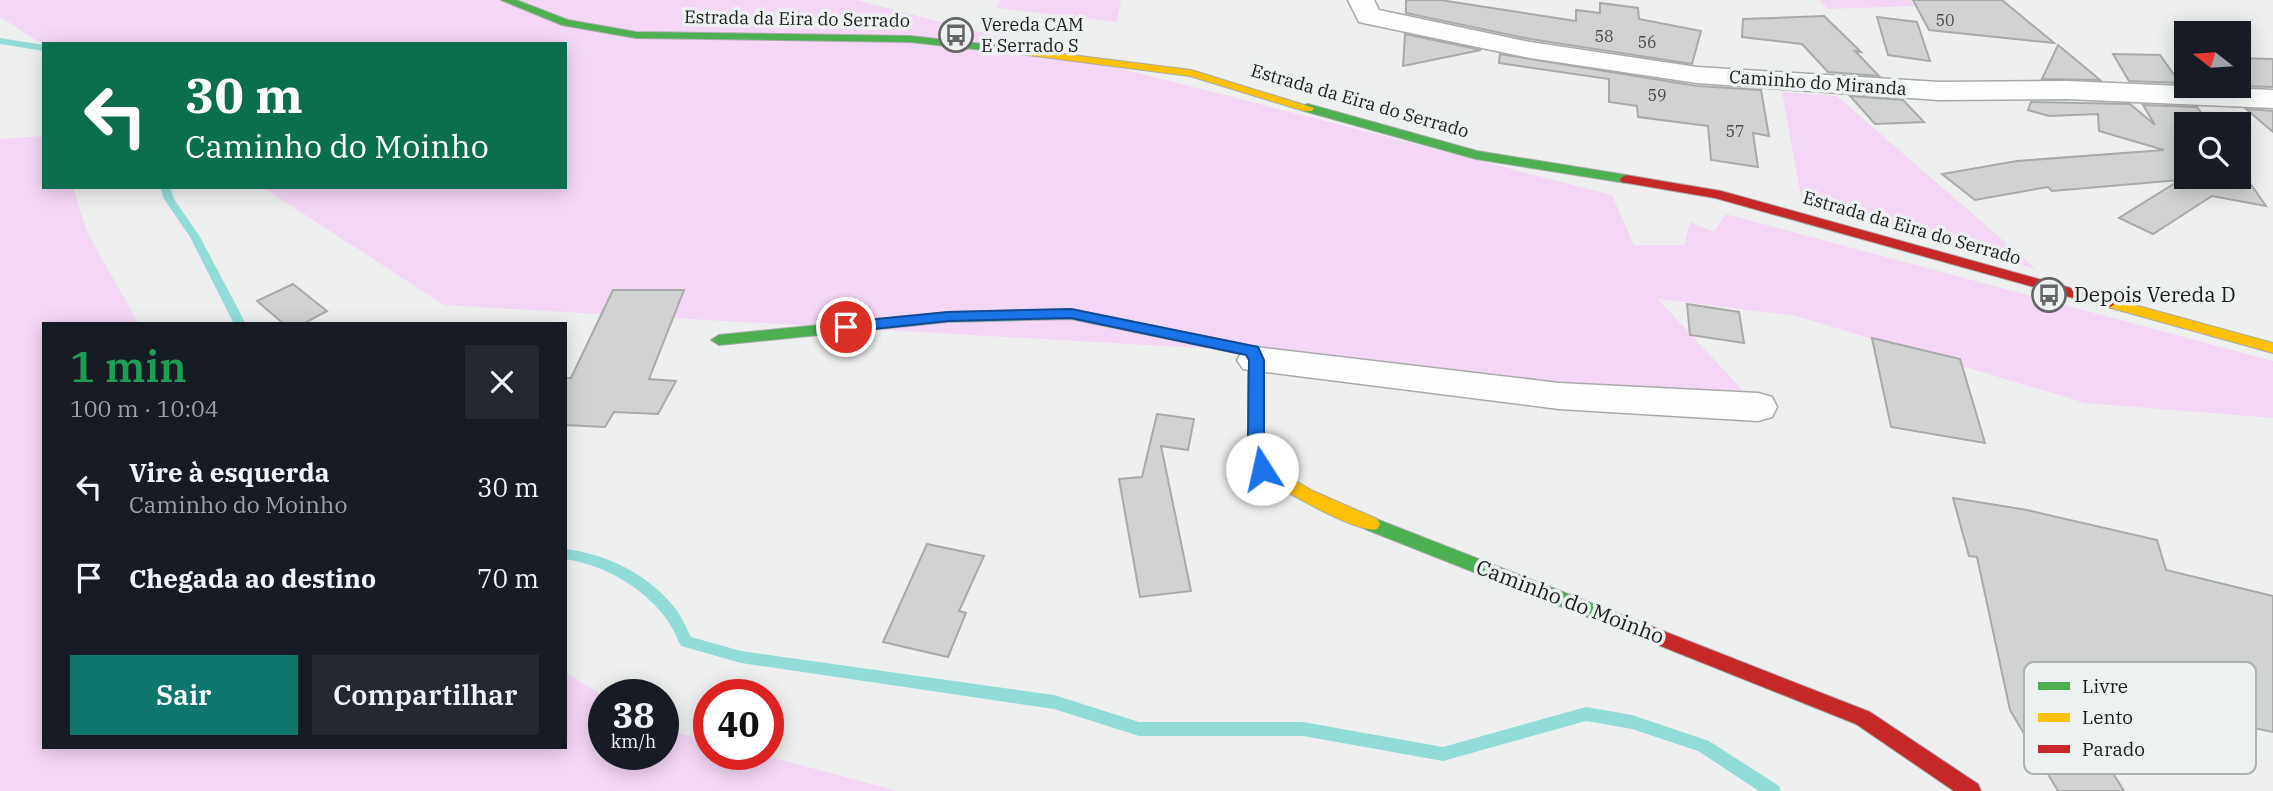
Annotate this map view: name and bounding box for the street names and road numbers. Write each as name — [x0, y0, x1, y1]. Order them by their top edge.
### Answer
street label: Estrada da Eira do Serrado — [684, 5, 910, 32]
street label: Estrada da Eira do Serrado — [1248, 58, 1472, 143]
street label: Caminho do Miranda — [1728, 65, 1908, 100]
street label: Estrada da Eira do Serrado — [1800, 185, 2024, 270]
street label: Caminho do Moinho — [1472, 552, 1668, 650]

